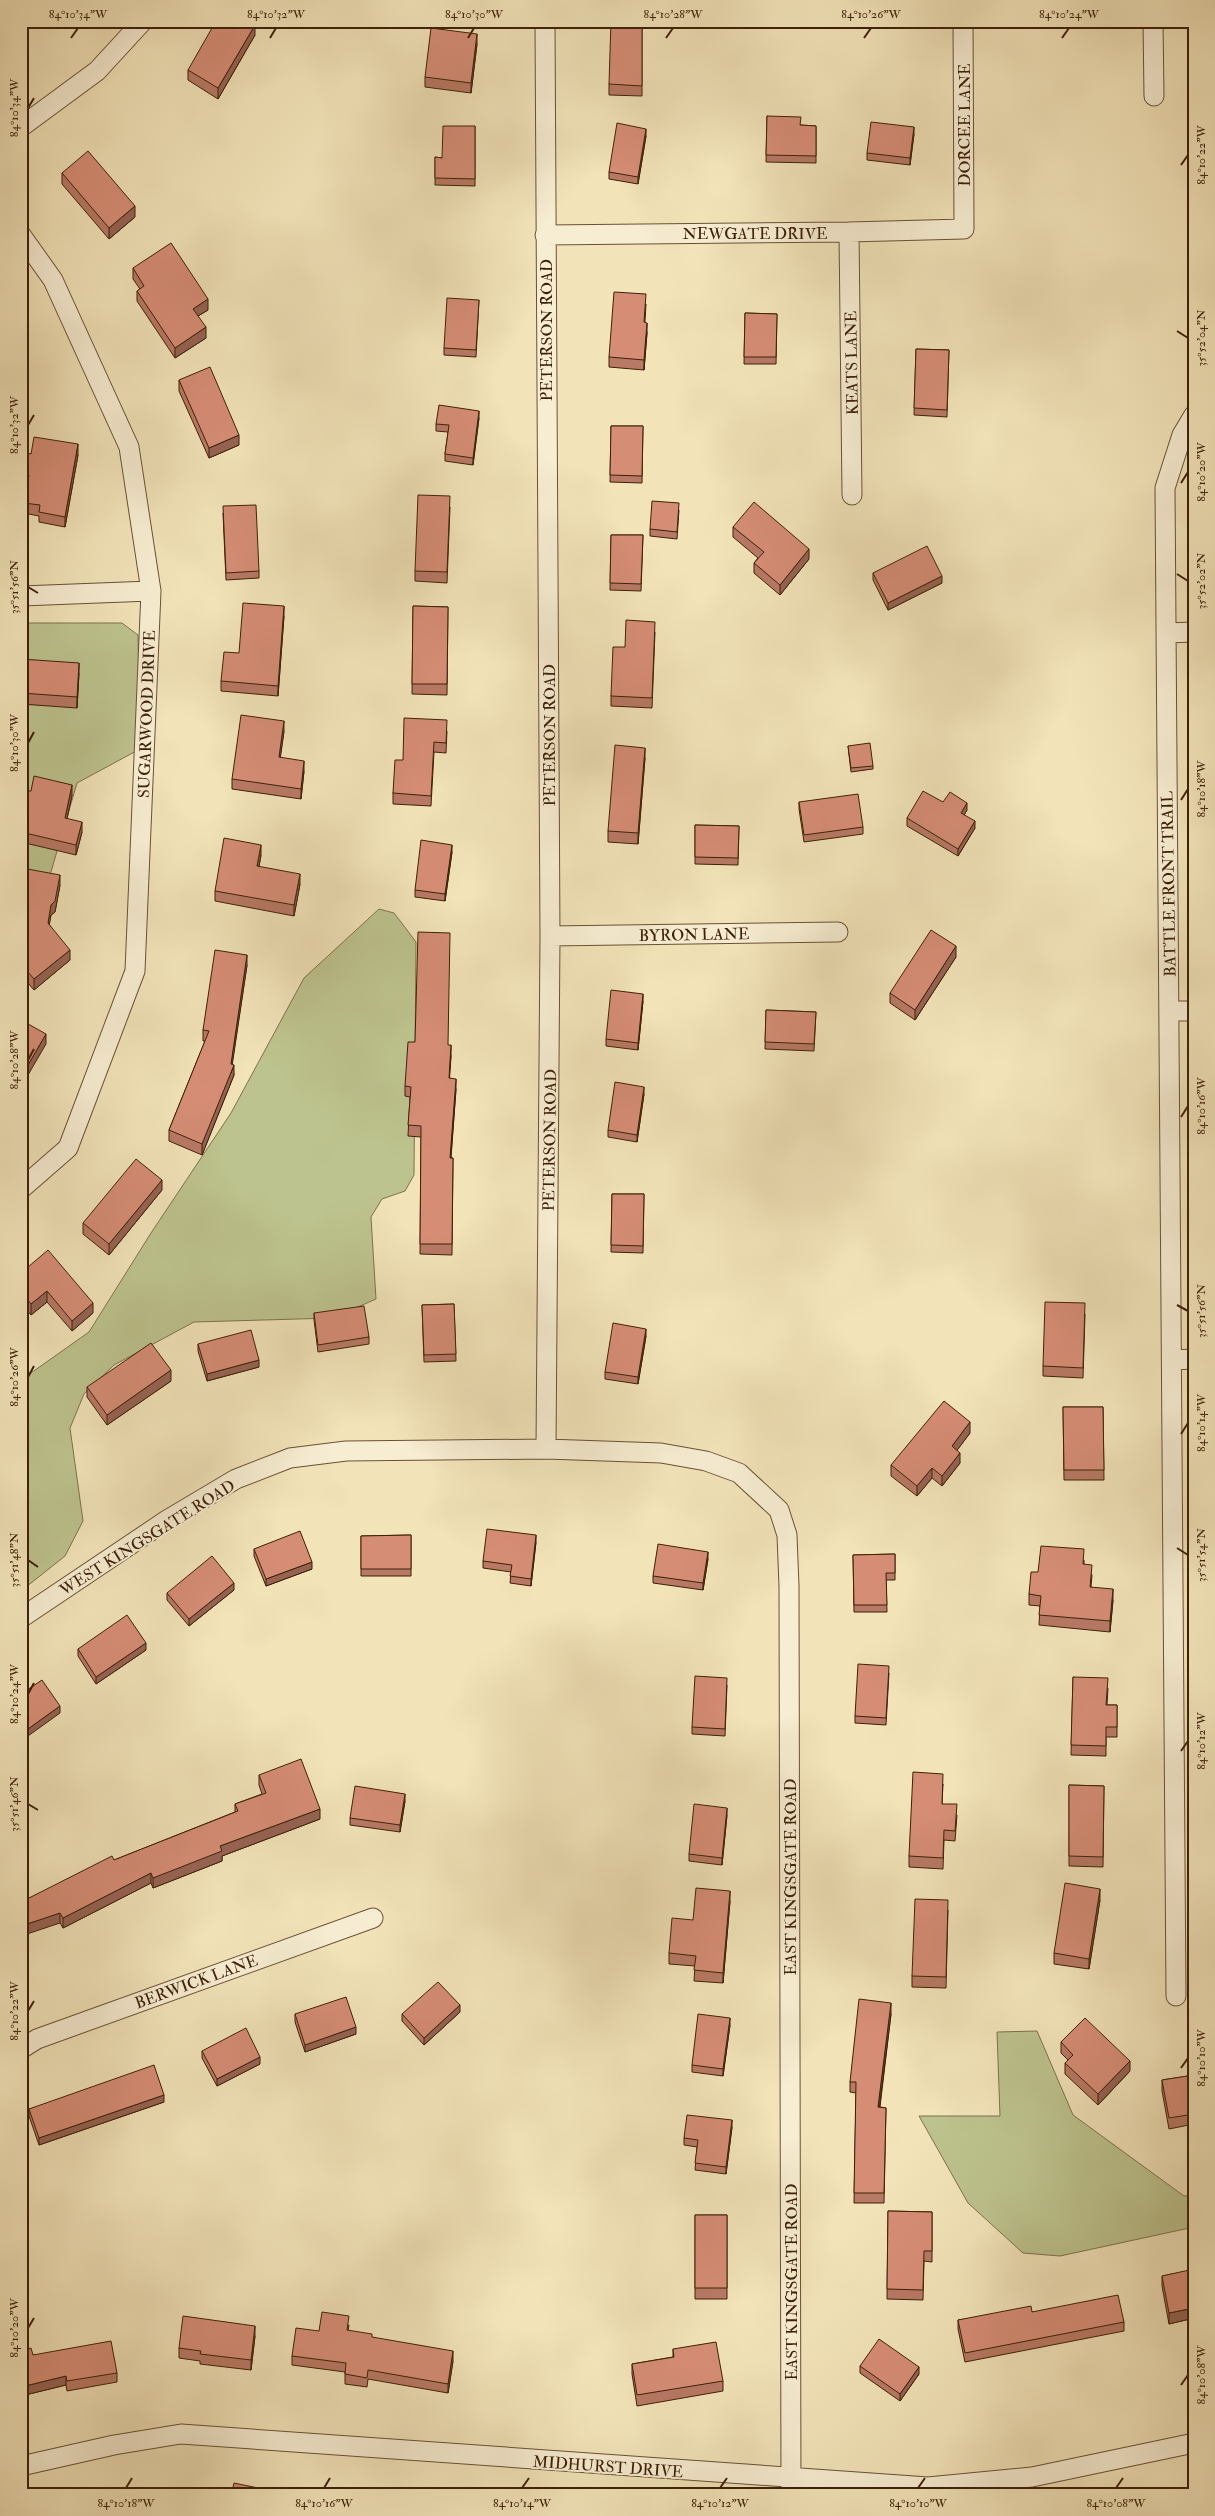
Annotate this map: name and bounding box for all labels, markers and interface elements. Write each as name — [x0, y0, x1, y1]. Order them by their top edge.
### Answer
text: 84°10'34"W — [49, 7, 108, 22]
text: 84°10'32"W — [247, 7, 306, 22]
text: 84°10'30"W — [445, 7, 504, 22]
text: 84°10'28"W — [644, 7, 703, 22]
text: 84°10'26"W — [841, 7, 901, 22]
text: 84°10'24"W — [1039, 7, 1100, 22]
street label: DORCEE LANE — [955, 63, 975, 187]
text: 84°10'34"W — [7, 78, 22, 137]
text: 84°10'22"W — [1194, 125, 1209, 185]
street label: NEWGATE DRIVE — [682, 224, 828, 244]
street label: PETERSON ROAD — [537, 259, 557, 401]
text: 35°52'04"N — [1194, 309, 1209, 367]
street label: KEATS LANE — [841, 311, 863, 415]
text: 84°10'32"W — [7, 395, 22, 454]
text: 84°10'20"W — [1194, 441, 1209, 502]
text: 35°52'02"N — [1194, 552, 1209, 609]
text: 35°51'56"N — [7, 560, 22, 614]
street label: SUGARWOOD DRIVE — [134, 630, 160, 798]
street label: PETERSON ROAD — [540, 664, 560, 806]
text: 84°10'30"W — [7, 713, 22, 772]
text: 84°10'18"W — [1194, 760, 1209, 818]
street label: BATTLE FRONT TRAIL — [1157, 791, 1181, 977]
street label: BYRON LANE — [638, 924, 750, 946]
text: 84°10'28"W — [7, 1030, 22, 1089]
street label: PETERSON ROAD — [539, 1069, 561, 1211]
text: 84°10'16"W — [1194, 1076, 1209, 1135]
text: 35°51'56"N — [1194, 1284, 1209, 1338]
text: 84°10'26"W — [7, 1347, 22, 1407]
text: 84°10'14"W — [1194, 1393, 1209, 1452]
street label: WEST KINGSGATE ROAD — [55, 1476, 239, 1601]
text: 35°51'54"N — [1194, 1528, 1209, 1582]
text: 35°51'48"N — [7, 1532, 22, 1587]
text: 84°10'24"W — [7, 1663, 22, 1724]
text: 84°10'12"W — [1194, 1711, 1209, 1770]
text: 35°51'46"N — [7, 1776, 22, 1832]
street label: EAST KINGSGATE ROAD — [781, 1779, 801, 1975]
street label: BERWICK LANE — [132, 1950, 261, 2013]
text: 84°10'22"W — [7, 1981, 22, 2041]
text: 84°10'10"W — [1194, 2028, 1209, 2087]
street label: EAST KINGSGATE ROAD — [782, 2184, 802, 2380]
text: 84°10'20"W — [7, 2297, 22, 2358]
text: 84°10'08"W — [1194, 2345, 1209, 2405]
street label: MIDHURST DRIVE — [532, 2452, 684, 2482]
text: 84°10'18"W — [97, 2496, 155, 2511]
text: 84°10'16"W — [295, 2496, 354, 2511]
text: 84°10'14"W — [493, 2496, 552, 2511]
text: 84°10'12"W — [691, 2496, 750, 2511]
text: 84°10'10"W — [889, 2496, 948, 2511]
text: 84°10'08"W — [1086, 2496, 1146, 2511]

